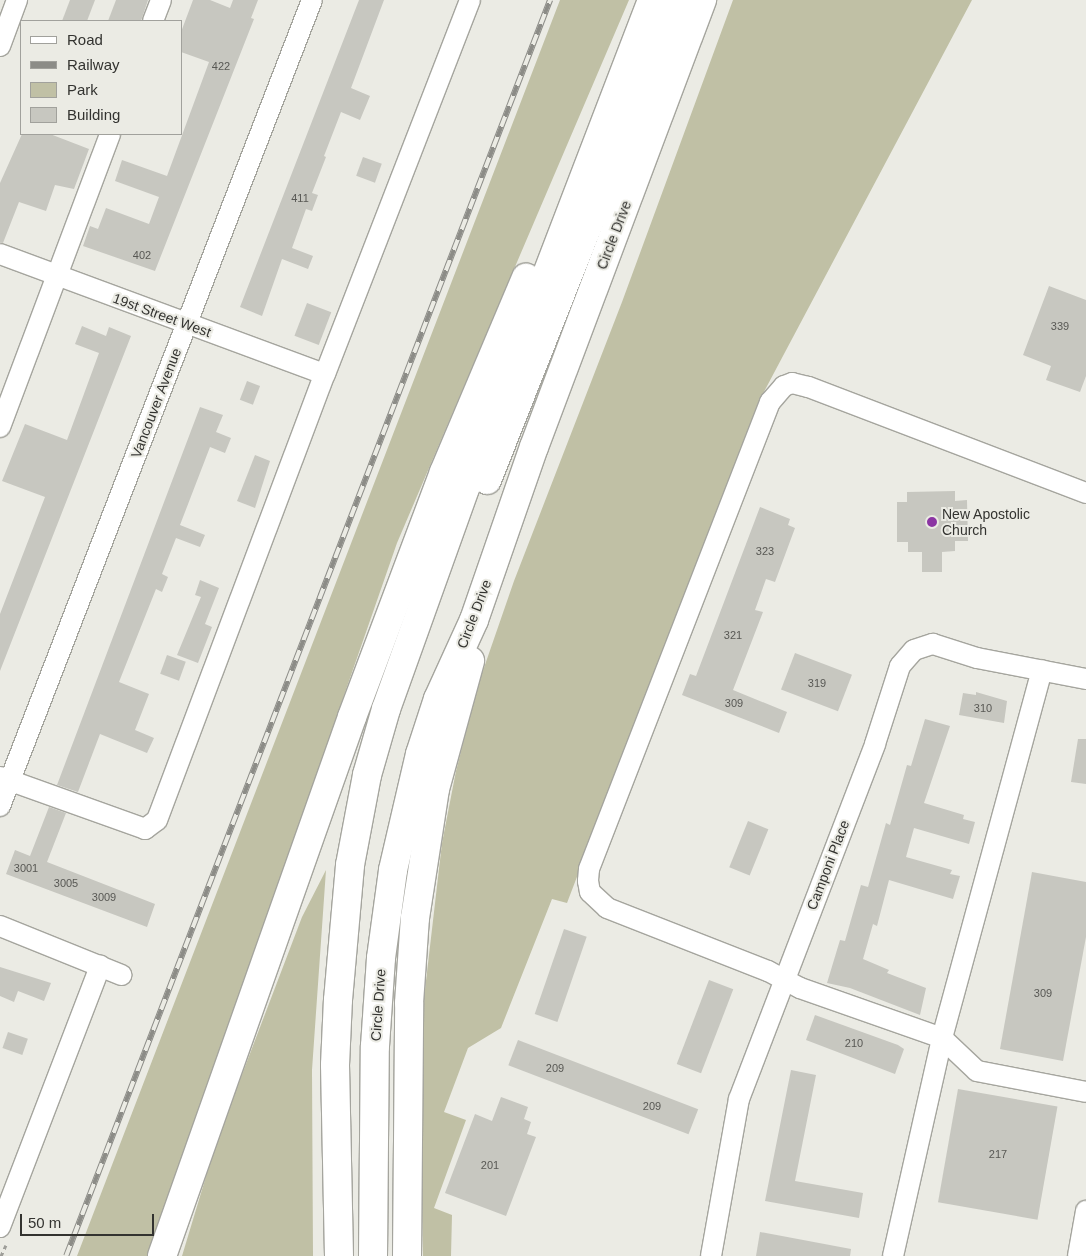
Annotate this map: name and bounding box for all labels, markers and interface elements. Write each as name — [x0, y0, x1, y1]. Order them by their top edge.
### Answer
legend — [20, 20, 182, 135]
text: Road — [67, 31, 103, 48]
text: Railway — [67, 56, 120, 73]
house number: 422 — [212, 59, 230, 73]
text: Park — [67, 81, 98, 98]
text: Building — [67, 106, 120, 123]
house number: 411 — [291, 191, 309, 205]
street label: Circle Drive — [593, 198, 635, 272]
house number: 402 — [133, 248, 151, 262]
street label: 19st Street West — [111, 289, 213, 341]
house number: 339 — [1051, 319, 1069, 333]
street label: Vancouver Avenue — [127, 345, 185, 461]
place label: New Apostolic Church — [942, 506, 1031, 538]
marker: New Apostolic Church — [926, 516, 938, 528]
house number: 323 — [756, 544, 774, 558]
street label: Circle Drive — [453, 577, 495, 651]
house number: 321 — [724, 628, 742, 642]
house number: 319 — [808, 676, 826, 690]
house number: 309 — [725, 696, 743, 710]
house number: 310 — [974, 701, 992, 715]
street label: Camponi Place — [803, 818, 853, 912]
house number: 3001 — [14, 861, 38, 875]
house number: 3005 — [54, 876, 78, 890]
house number: 3009 — [92, 890, 116, 904]
street label: Circle Drive — [367, 968, 389, 1042]
house number: 309 — [1034, 986, 1052, 1000]
house number: 210 — [845, 1036, 863, 1050]
house number: 209 — [546, 1061, 564, 1075]
house number: 209 — [643, 1099, 661, 1113]
house number: 217 — [989, 1147, 1007, 1161]
house number: 201 — [481, 1158, 499, 1172]
scale bar — [22, 1204, 156, 1236]
text: 50 m — [28, 1214, 61, 1231]

